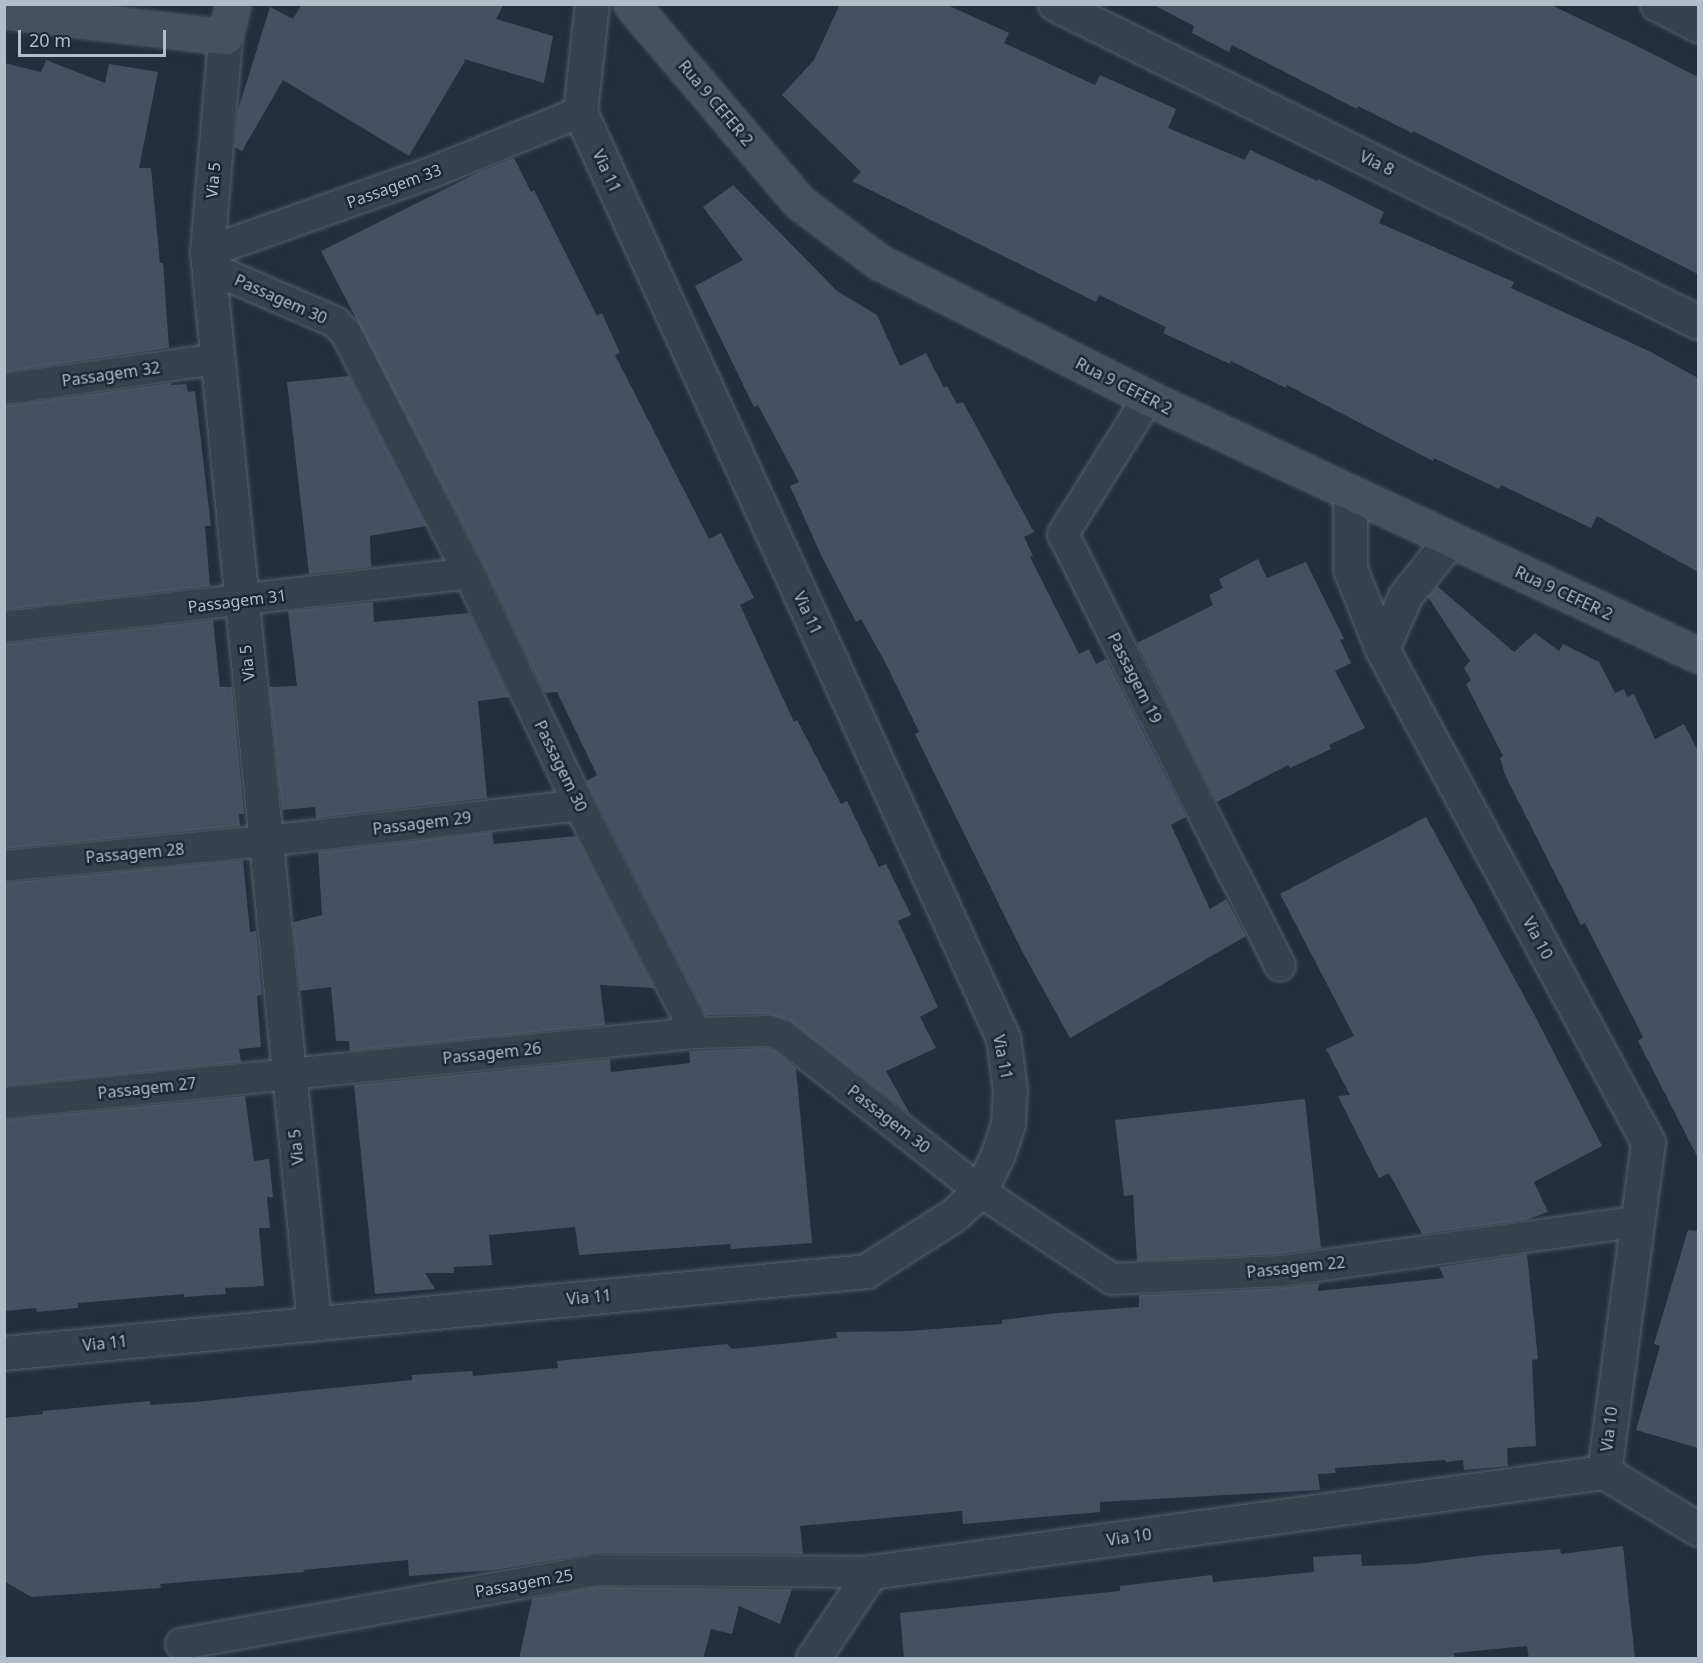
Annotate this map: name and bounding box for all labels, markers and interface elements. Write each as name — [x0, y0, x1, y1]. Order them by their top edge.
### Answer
scale bar — [21, 18, 170, 56]
text: 20 m — [29, 28, 71, 52]
street label: Rua 9 CEFER 2 — [675, 56, 757, 150]
street label: Via 11 — [589, 146, 625, 196]
street label: Via 8 — [1357, 146, 1397, 180]
street label: Passagem 33 — [344, 160, 444, 212]
street label: Via 5 — [202, 161, 224, 199]
street label: Passagem 30 — [232, 270, 330, 328]
street label: Rua 9 CEFER 2 — [1073, 353, 1175, 419]
street label: Passagem 32 — [61, 358, 161, 390]
street label: Rua 9 CEFER 2 — [1512, 562, 1616, 624]
street label: Passagem 31 — [187, 585, 287, 617]
street label: Via 11 — [790, 588, 826, 638]
street label: Passagem 19 — [1104, 629, 1166, 727]
street label: Via 5 — [236, 644, 258, 682]
street label: Passagem 30 — [531, 717, 591, 815]
street label: Passagem 29 — [372, 807, 472, 839]
street label: Passagem 28 — [85, 839, 185, 867]
street label: Via 10 — [1519, 914, 1557, 962]
street label: Via 11 — [989, 1033, 1017, 1081]
street label: Passagem 26 — [442, 1038, 542, 1068]
street label: Passagem 27 — [97, 1073, 197, 1103]
street label: Passagem 30 — [844, 1081, 934, 1157]
street label: Via 5 — [285, 1128, 307, 1166]
street label: Passagem 22 — [1246, 1252, 1346, 1282]
street label: Via 11 — [566, 1285, 612, 1309]
street label: Via 11 — [82, 1331, 128, 1355]
street label: Via 10 — [1597, 1405, 1621, 1453]
street label: Via 10 — [1105, 1524, 1153, 1550]
street label: Passagem 25 — [473, 1565, 575, 1601]

